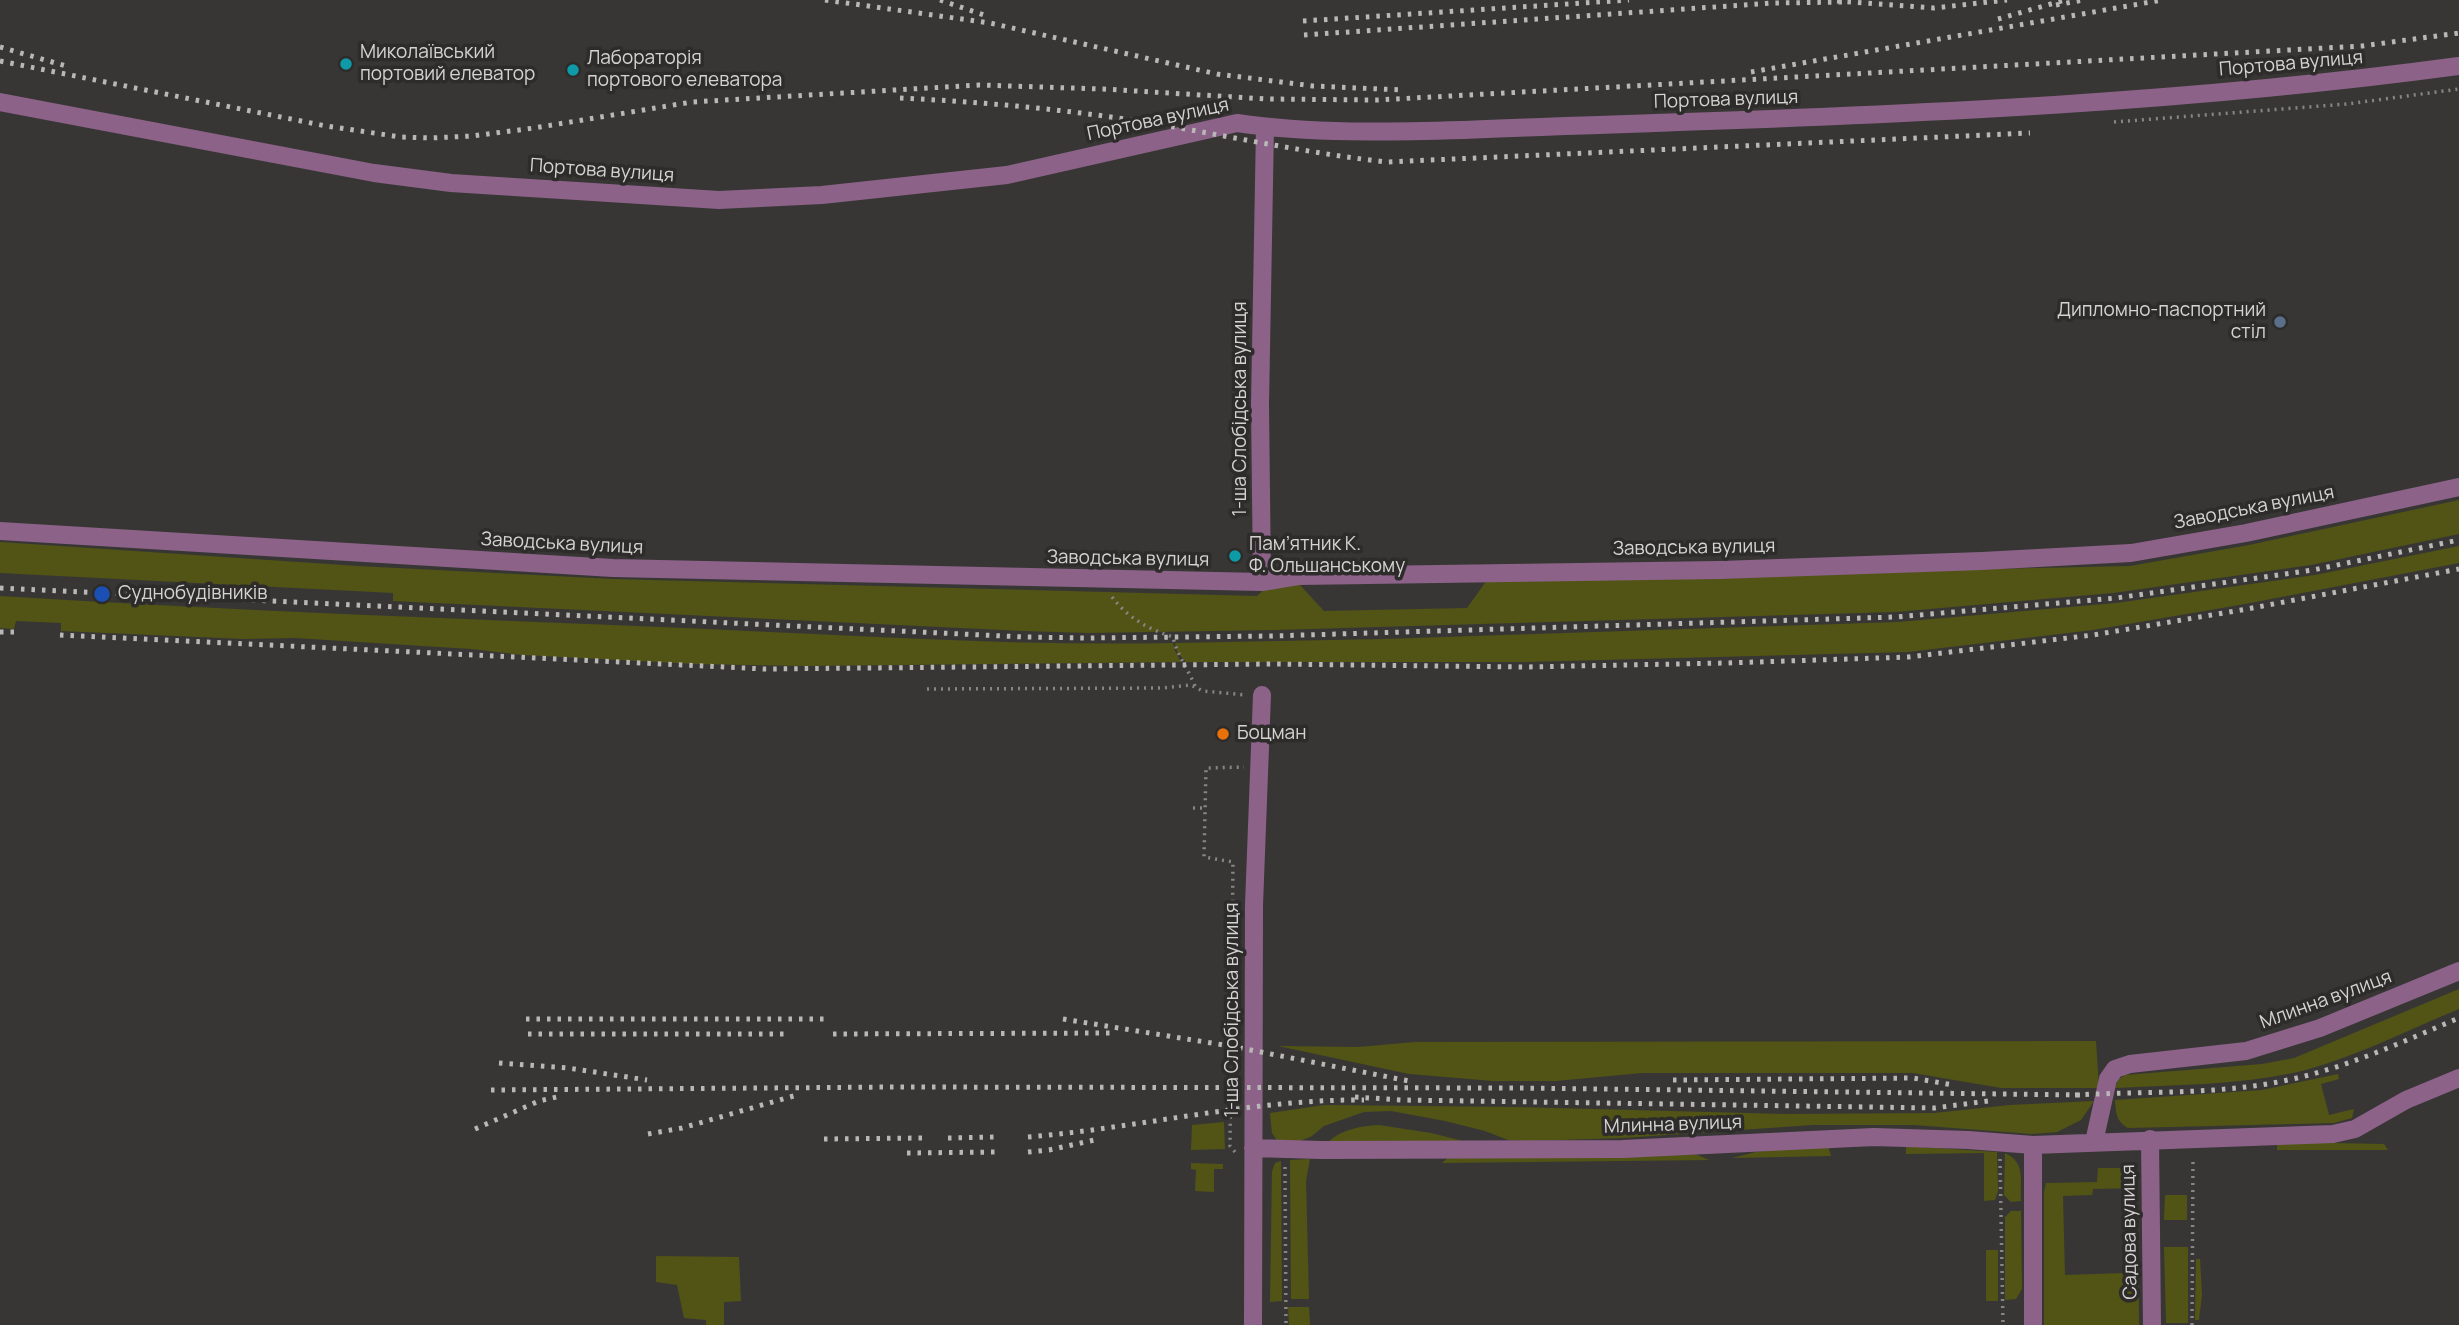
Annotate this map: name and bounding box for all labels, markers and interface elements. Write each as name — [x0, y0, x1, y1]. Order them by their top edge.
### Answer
place label: Миколаївський портовий елеватор — [360, 42, 535, 86]
street label: Портова вулиця — [2218, 46, 2364, 82]
place label: Лабораторія портового елеватора — [587, 48, 782, 92]
marker: Миколаївський портовий елеватор — [338, 56, 354, 72]
marker: Лабораторія портового елеватора — [565, 62, 581, 78]
street label: Портова вулиця — [1653, 86, 1799, 114]
street label: Портова вулиця — [1085, 94, 1231, 146]
street label: Портова вулиця — [529, 155, 675, 187]
place label: Дипломно-паспортний стіл — [2057, 300, 2266, 344]
street label: 1-ша Слобідська вулиця — [1230, 301, 1252, 517]
marker: Дипломно-паспортний стіл — [2272, 314, 2288, 330]
street label: Заводська вулиця — [2172, 481, 2336, 535]
street label: Заводська вулиця — [480, 528, 644, 560]
place label: Пам’ятник К. Ф. Ольшанському — [1249, 534, 1405, 578]
street label: Заводська вулиця — [1612, 535, 1776, 561]
street label: Заводська вулиця — [1046, 546, 1210, 572]
marker: Пам’ятник К. Ф. Ольшанському — [1227, 548, 1243, 564]
place label: Суднобудівників — [118, 583, 267, 605]
marker: Суднобудівників — [92, 584, 112, 604]
place label: Боцман — [1237, 723, 1306, 745]
marker: Боцман — [1215, 726, 1231, 742]
street label: 1-ша Слобідська вулиця — [1222, 902, 1244, 1118]
street label: Млинна вулиця — [2257, 966, 2395, 1034]
street label: Млинна вулиця — [1603, 1111, 1743, 1139]
street label: Садова вулиця — [2117, 1164, 2143, 1300]

